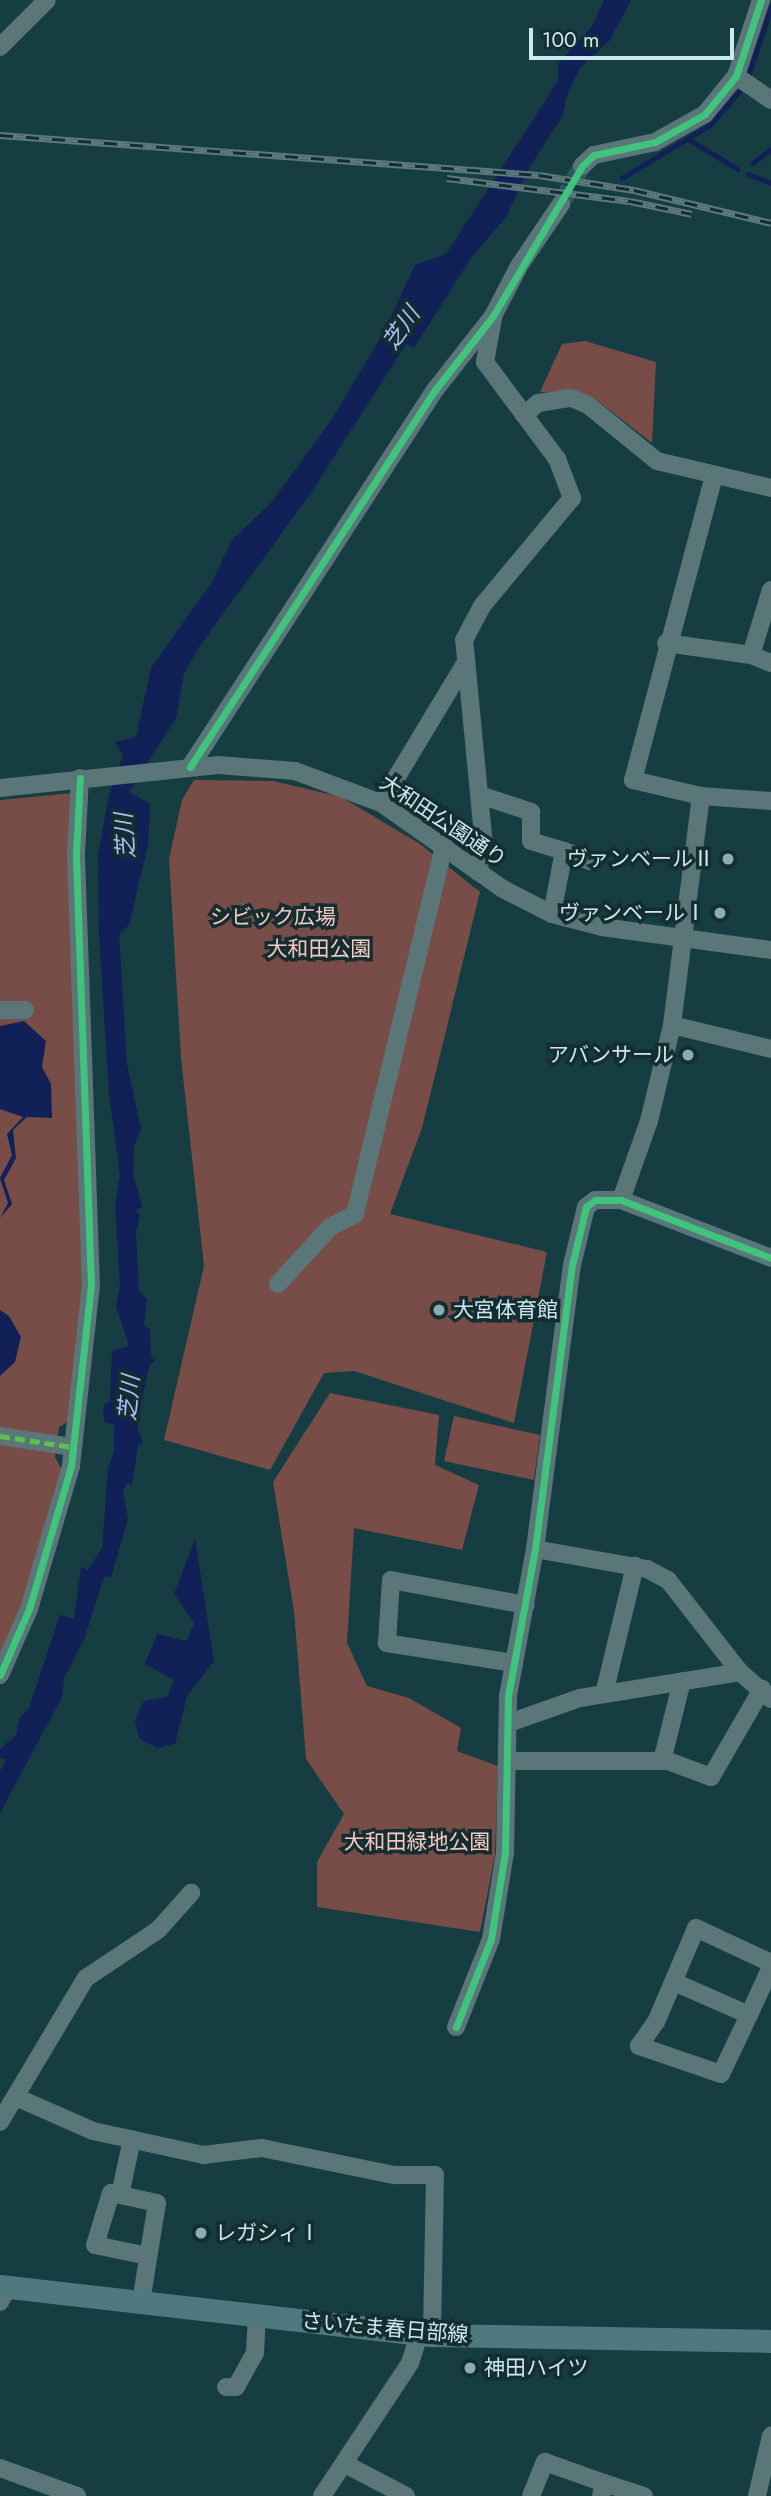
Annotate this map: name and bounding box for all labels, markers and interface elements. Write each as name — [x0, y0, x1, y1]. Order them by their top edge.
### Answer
scale bar — [533, 14, 738, 58]
text: 100 m — [542, 25, 599, 55]
water label: 芝川 — [377, 301, 425, 355]
street label: 大和田公園通り — [375, 769, 511, 873]
water label: 芝川 — [110, 812, 140, 860]
place label: ヴァンベールⅡ — [567, 846, 714, 872]
marker: ヴァンベールⅡ — [720, 851, 736, 867]
place label: ヴァンベールⅠ — [559, 900, 706, 926]
park label: シビック広場 — [210, 904, 336, 930]
marker: ヴァンベールⅠ — [712, 905, 728, 921]
park label: 大和田公園 — [267, 936, 371, 962]
place label: アバンサール — [548, 1042, 674, 1068]
marker: アバンサール — [680, 1047, 696, 1063]
place label: 大宮体育館 — [453, 1297, 558, 1323]
marker: 大宮体育館 — [431, 1302, 447, 1318]
water label: 芝川 — [113, 1374, 145, 1422]
park label: 大和田緑地公園 — [344, 1829, 490, 1855]
place label: レガシィⅠ — [215, 2220, 320, 2246]
marker: レガシィⅠ — [193, 2225, 209, 2241]
street label: さいたま春日部線 — [300, 2308, 470, 2348]
place label: 神田ハイツ — [484, 2355, 589, 2381]
marker: 神田ハイツ — [462, 2360, 478, 2376]

